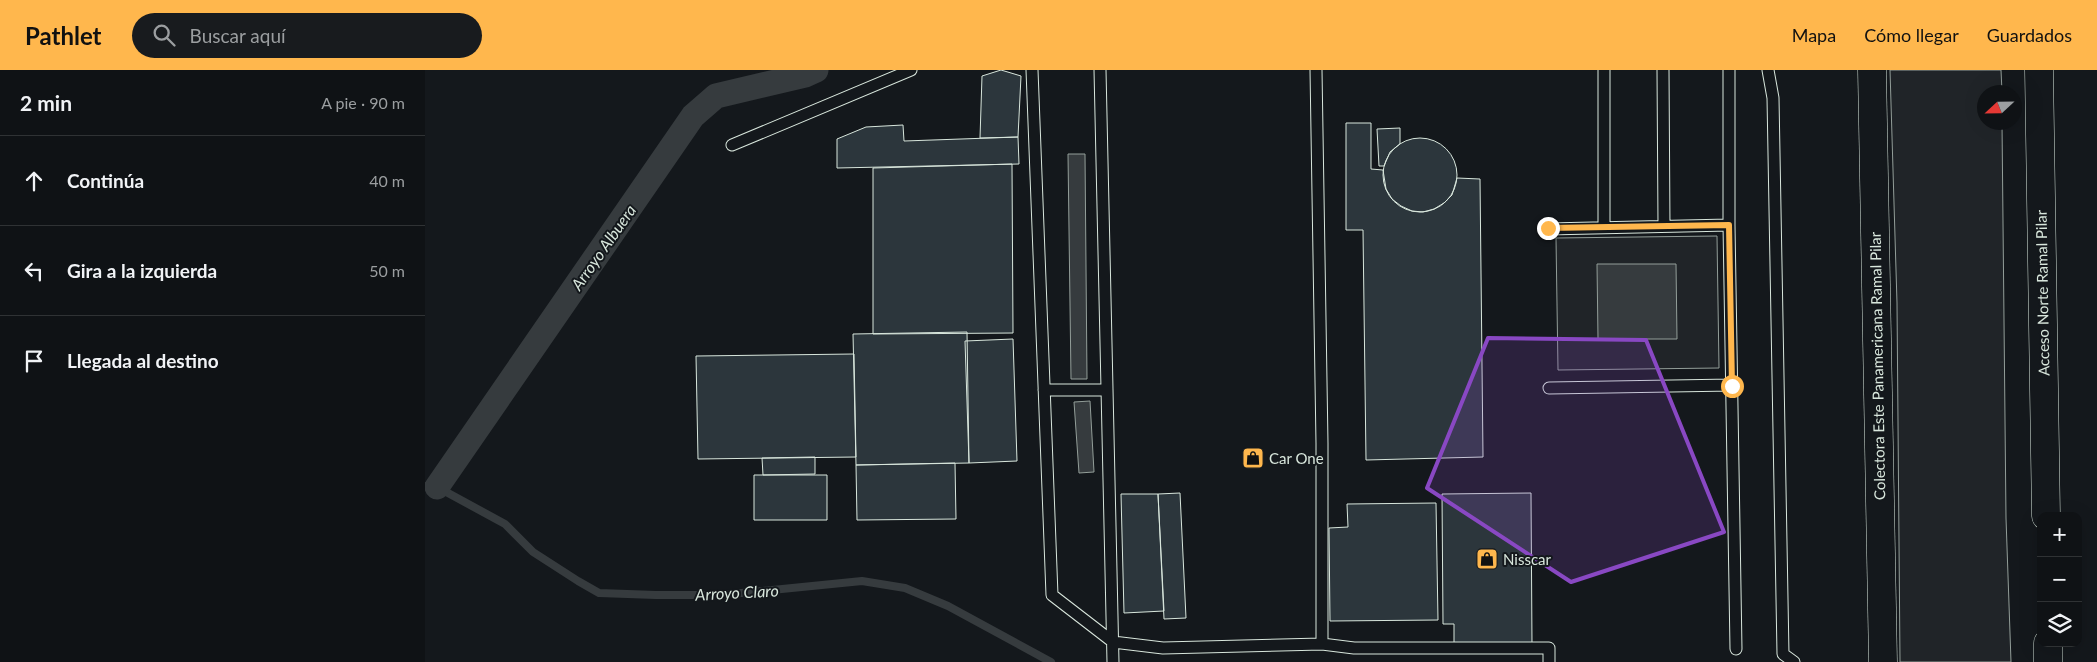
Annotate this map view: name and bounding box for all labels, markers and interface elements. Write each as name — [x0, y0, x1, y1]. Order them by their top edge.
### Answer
search box — [132, 13, 482, 58]
text: Pathlet — [25, 21, 102, 50]
icon: search — [150, 21, 178, 49]
text: Buscar aquí — [190, 24, 286, 47]
text: Mapa — [1792, 24, 1836, 46]
text: Cómo llegar — [1864, 24, 1959, 46]
text: Guardados — [1987, 24, 2072, 46]
north arrow — [1977, 85, 2022, 130]
text: 2 min — [20, 90, 72, 115]
text: A pie · 90 m — [321, 93, 405, 112]
icon: ahead — [20, 167, 48, 195]
text: Continúa — [67, 169, 144, 192]
text: 40 m — [369, 171, 405, 190]
water label: Arroyo Albuera — [566, 201, 639, 294]
street label: Acceso Norte Ramal Pilar — [2032, 209, 2052, 376]
route end — [1537, 217, 1560, 240]
street label: Colectora Este Panamericana Ramal Pilar — [1866, 231, 1888, 500]
icon: left — [20, 257, 48, 285]
text: Gira a la izquierda — [67, 259, 217, 282]
text: 50 m — [369, 261, 405, 280]
icon: arrive — [20, 347, 48, 375]
text: Llegada al destino — [67, 349, 219, 372]
route start — [1721, 375, 1744, 398]
shop icon: Car One — [1241, 446, 1265, 470]
place label: Car One — [1269, 449, 1324, 467]
map controls — [2037, 512, 2082, 647]
button: + — [2037, 512, 2082, 557]
shop icon: Nisscar — [1475, 547, 1499, 571]
place label: Nisscar — [1503, 550, 1552, 568]
button: − — [2037, 557, 2082, 602]
water label: Arroyo Claro — [694, 580, 779, 604]
button: layers — [2037, 602, 2082, 647]

